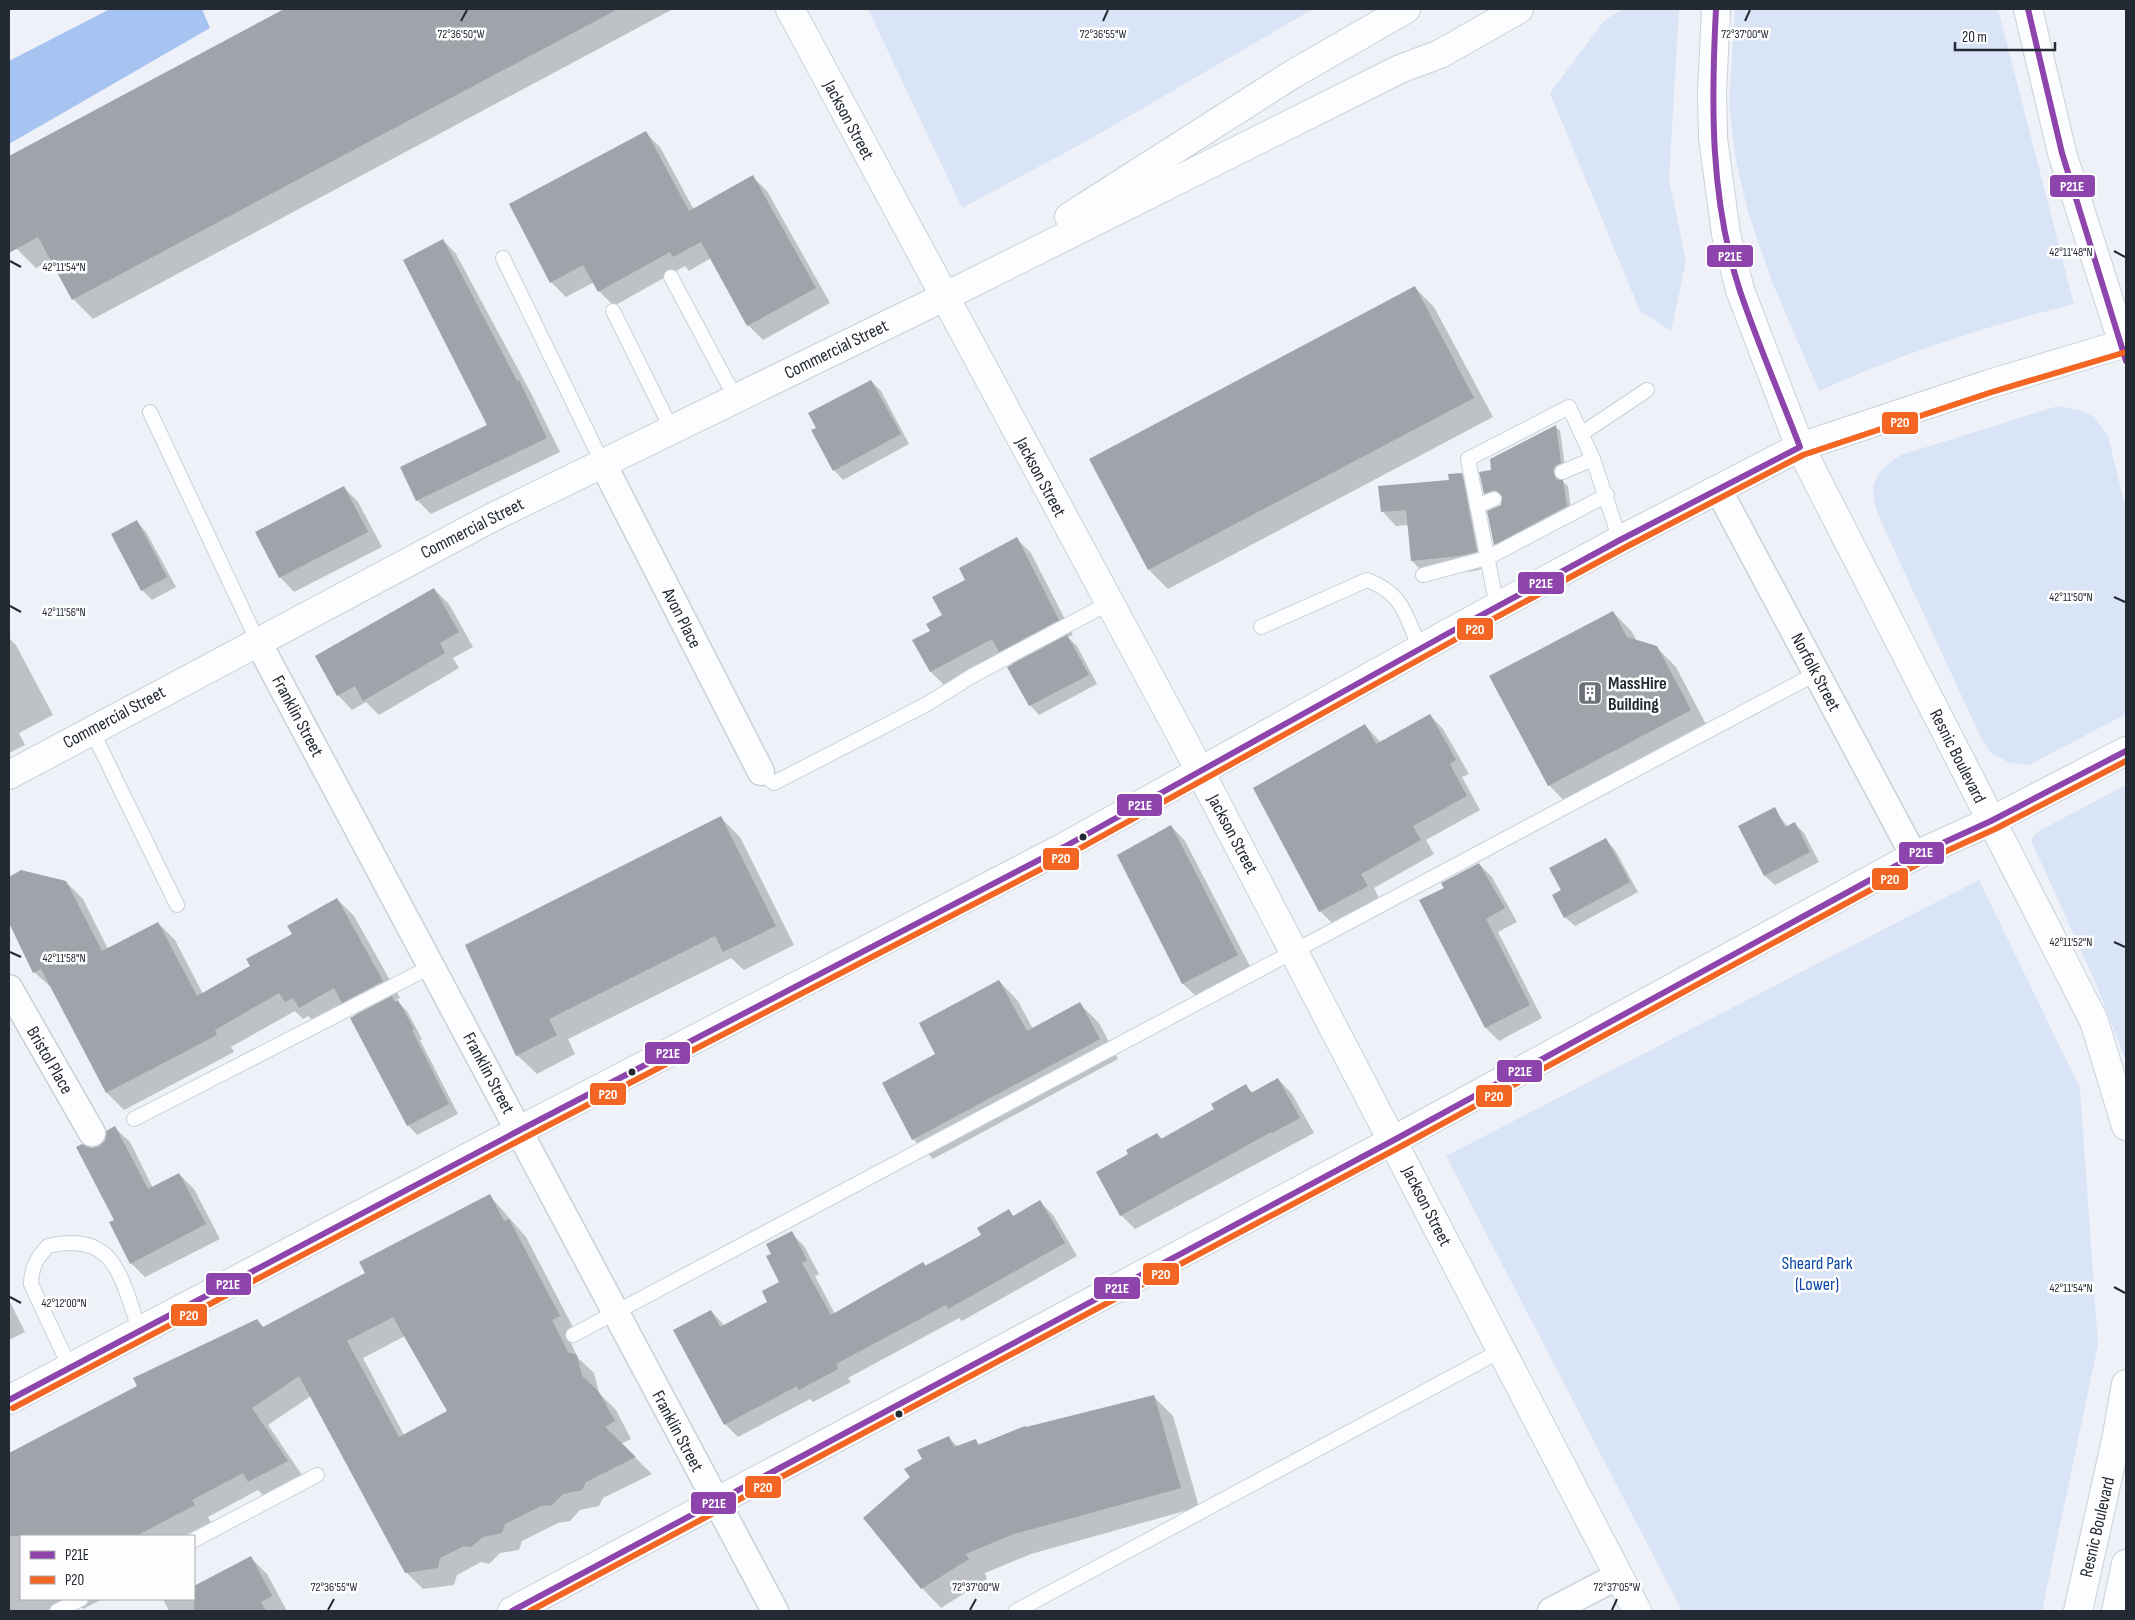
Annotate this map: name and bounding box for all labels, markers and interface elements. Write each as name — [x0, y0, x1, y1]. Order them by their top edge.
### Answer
scale bar — [1955, 20, 2055, 52]
text: 72°36'50"W — [438, 27, 485, 42]
text: 72°36'55"W — [1080, 27, 1126, 42]
text: 72°37'00"W — [1721, 27, 1769, 42]
text: 20 m — [1962, 28, 1987, 47]
street label: Jackson Street — [818, 76, 878, 164]
line badge: P21E — [2049, 174, 2096, 198]
text: P21E — [2060, 178, 2084, 195]
line badge: P21E — [1706, 244, 1754, 268]
text: 42°11'48"N — [2049, 245, 2093, 260]
text: P21E — [1718, 248, 1742, 265]
text: 42°11'54"N — [42, 260, 86, 275]
street label: Commercial Street — [781, 315, 892, 384]
line badge: P20 — [1881, 411, 1919, 435]
text: P20 — [1891, 414, 1910, 431]
street label: Jackson Street — [1010, 433, 1070, 521]
street label: Commercial Street — [417, 493, 528, 563]
line badge: P21E — [1517, 571, 1565, 595]
text: P21E — [1529, 575, 1553, 592]
street label: Avon Place — [657, 584, 706, 652]
text: 42°11'50"N — [2049, 590, 2093, 605]
text: 42°11'56"N — [42, 605, 86, 620]
line badge: P20 — [1456, 617, 1494, 641]
text: P20 — [1466, 621, 1485, 638]
street label: Norfolk Street — [1786, 630, 1845, 715]
street label: Franklin Street — [267, 672, 328, 761]
place label: MassHire Building — [1608, 673, 1667, 715]
building icon: MassHire Building — [1577, 680, 1603, 706]
street label: Commercial Street — [59, 681, 169, 753]
street label: Resnic Boulevard — [1925, 706, 1990, 807]
street label: Jackson Street — [1202, 790, 1262, 878]
line badge: P21E — [1116, 793, 1163, 817]
text: P21E — [1128, 797, 1152, 814]
unlabelled marker — [1078, 832, 1088, 842]
line badge: P21E — [1898, 841, 1945, 865]
text: P21E — [1909, 844, 1933, 861]
line badge: P20 — [1042, 847, 1080, 871]
text: P20 — [1052, 850, 1071, 867]
line badge: P20 — [1871, 867, 1909, 891]
text: P20 — [1881, 871, 1900, 888]
text: 42°11'52"N — [2049, 935, 2093, 950]
text: 42°11'58"N — [42, 951, 86, 966]
street label: Bristol Place — [22, 1023, 77, 1098]
street label: Franklin Street — [458, 1029, 519, 1118]
line badge: P21E — [644, 1041, 691, 1065]
text: P21E — [656, 1045, 680, 1062]
line badge: P21E — [1496, 1059, 1543, 1083]
text: P21E — [1508, 1063, 1532, 1080]
unlabelled marker — [627, 1067, 637, 1077]
line badge: P20 — [589, 1082, 627, 1106]
line badge: P20 — [1475, 1084, 1513, 1108]
text: P20 — [599, 1086, 618, 1103]
text: P20 — [1485, 1088, 1504, 1105]
street label: Jackson Street — [1397, 1162, 1456, 1250]
park label: Sheard Park (Lower) — [1781, 1253, 1853, 1295]
line badge: P20 — [1142, 1262, 1180, 1286]
text: P20 — [1152, 1266, 1171, 1283]
line badge: P21E — [205, 1272, 252, 1296]
text: P21E — [216, 1276, 240, 1293]
line badge: P21E — [1093, 1276, 1141, 1300]
text: P21E — [1105, 1280, 1129, 1297]
text: 42°11'54"N — [2049, 1281, 2093, 1296]
text: 42°12'00"N — [41, 1296, 87, 1311]
line badge: P20 — [170, 1303, 208, 1327]
text: P20 — [180, 1307, 199, 1324]
street label: Franklin Street — [647, 1387, 708, 1476]
unlabelled marker — [894, 1409, 904, 1419]
line badge: P20 — [744, 1475, 782, 1499]
street label: Resnic Boulevard — [2076, 1475, 2119, 1579]
text: P20 — [754, 1479, 773, 1496]
line badge: P21E — [690, 1491, 737, 1515]
text: P21E — [702, 1495, 726, 1512]
legend — [20, 1535, 195, 1600]
text: P21E — [65, 1546, 89, 1565]
text: P20 — [65, 1571, 84, 1590]
text: 72°36'55"W — [311, 1580, 357, 1595]
text: 72°37'00"W — [952, 1580, 1000, 1595]
text: 72°37'05"W — [1594, 1580, 1641, 1595]

